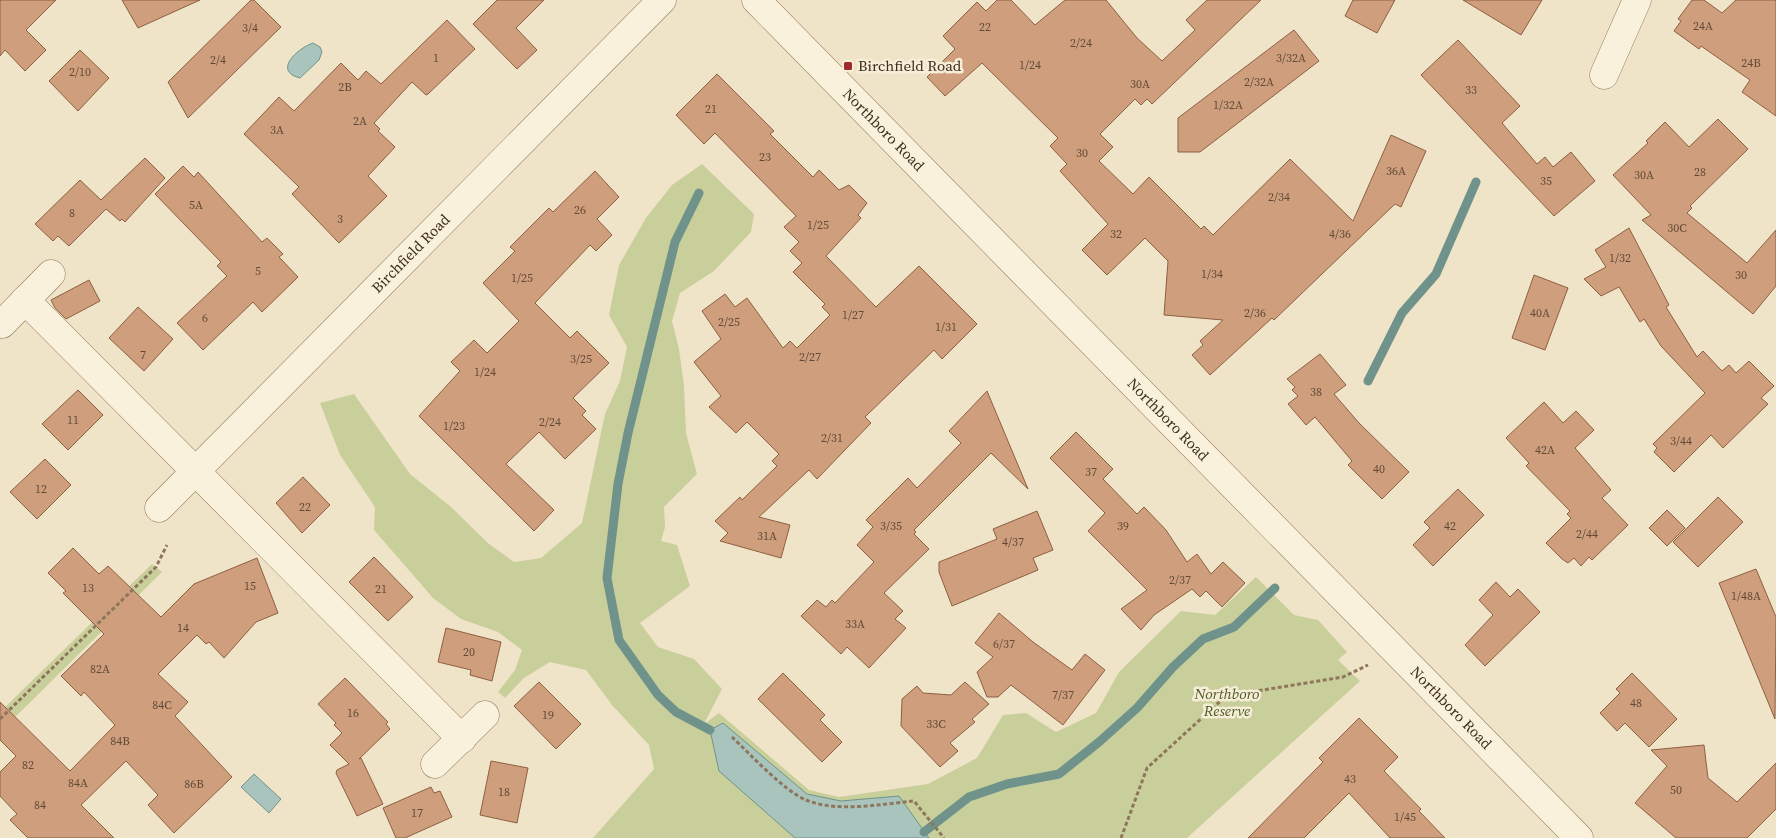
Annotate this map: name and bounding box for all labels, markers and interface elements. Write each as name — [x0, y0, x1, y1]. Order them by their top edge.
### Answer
house number: 24A — [1693, 18, 1713, 34]
house number: 22 — [979, 19, 991, 35]
house number: 3/4 — [242, 20, 258, 36]
house number: 2/24 — [1070, 35, 1092, 51]
house number: 1 — [433, 50, 439, 66]
house number: 3/32A — [1276, 50, 1306, 66]
house number: 2/4 — [210, 52, 226, 68]
place label: Birchfield Road — [858, 55, 962, 76]
house number: 24B — [1741, 55, 1761, 71]
house number: 1/24 — [1019, 57, 1041, 73]
marker: Birchfield Road — [842, 60, 854, 72]
house number: 2/10 — [69, 64, 91, 80]
house number: 2/32A — [1244, 74, 1274, 90]
house number: 30A — [1130, 76, 1150, 92]
house number: 2B — [338, 79, 352, 95]
house number: 33 — [1465, 82, 1477, 98]
street label: Northboro Road — [838, 83, 930, 176]
house number: 1/32A — [1213, 97, 1243, 113]
house number: 21 — [705, 101, 717, 117]
house number: 2A — [353, 113, 367, 129]
house number: 3A — [270, 122, 284, 138]
house number: 30 — [1076, 145, 1088, 161]
house number: 23 — [759, 149, 771, 165]
house number: 36A — [1386, 163, 1406, 179]
house number: 28 — [1694, 164, 1706, 180]
house number: 30A — [1634, 167, 1654, 183]
house number: 35 — [1540, 173, 1552, 189]
house number: 2/34 — [1268, 189, 1290, 205]
house number: 5A — [189, 197, 203, 213]
house number: 26 — [574, 202, 586, 218]
house number: 8 — [69, 205, 75, 221]
street label: Birchfield Road — [367, 209, 455, 297]
house number: 3 — [337, 211, 343, 227]
house number: 1/25 — [807, 217, 829, 233]
house number: 30C — [1667, 220, 1687, 236]
house number: 32 — [1110, 226, 1122, 242]
house number: 4/36 — [1329, 226, 1351, 242]
house number: 1/32 — [1609, 250, 1631, 266]
house number: 5 — [255, 263, 261, 279]
house number: 1/34 — [1201, 266, 1223, 282]
house number: 30 — [1735, 267, 1747, 283]
house number: 1/25 — [511, 270, 533, 286]
house number: 2/36 — [1244, 305, 1266, 321]
house number: 40A — [1530, 305, 1550, 321]
house number: 1/27 — [842, 307, 864, 323]
house number: 6 — [202, 310, 208, 326]
house number: 2/25 — [718, 314, 740, 330]
house number: 1/31 — [935, 319, 957, 335]
house number: 7 — [140, 347, 146, 363]
house number: 2/27 — [799, 349, 821, 365]
house number: 3/25 — [570, 351, 592, 367]
house number: 1/24 — [474, 364, 496, 380]
street label: Northboro Road — [1123, 373, 1214, 466]
house number: 38 — [1310, 384, 1322, 400]
house number: 11 — [67, 412, 79, 428]
house number: 2/24 — [539, 414, 561, 430]
house number: 1/23 — [443, 418, 465, 434]
house number: 2/31 — [821, 430, 843, 446]
house number: 3/44 — [1670, 433, 1692, 449]
house number: 42A — [1535, 442, 1555, 458]
house number: 40 — [1373, 461, 1385, 477]
house number: 37 — [1085, 464, 1097, 480]
house number: 12 — [35, 481, 47, 497]
house number: 22 — [299, 499, 311, 515]
house number: 3/35 — [880, 518, 902, 534]
house number: 39 — [1117, 518, 1129, 534]
house number: 42 — [1444, 518, 1456, 534]
house number: 2/44 — [1576, 526, 1598, 542]
house number: 31A — [757, 528, 777, 544]
house number: 4/37 — [1002, 534, 1024, 550]
house number: 2/37 — [1169, 572, 1191, 588]
house number: 15 — [244, 578, 256, 594]
house number: 13 — [82, 580, 94, 596]
house number: 21 — [375, 581, 387, 597]
house number: 1/48A — [1731, 588, 1761, 604]
house number: 33A — [845, 616, 865, 632]
house number: 14 — [177, 620, 189, 636]
house number: 6/37 — [993, 636, 1015, 652]
house number: 20 — [463, 644, 475, 660]
house number: 82A — [90, 661, 110, 677]
street label: Northboro Road — [1406, 661, 1497, 754]
park label: Northboro Reserve — [1194, 683, 1259, 721]
house number: 7/37 — [1052, 687, 1074, 703]
house number: 48 — [1630, 695, 1642, 711]
house number: 84C — [152, 697, 172, 713]
house number: 16 — [347, 705, 359, 721]
house number: 19 — [542, 707, 554, 723]
house number: 33C — [926, 716, 946, 732]
house number: 84B — [110, 733, 130, 749]
house number: 82 — [22, 757, 34, 773]
house number: 43 — [1344, 771, 1356, 787]
house number: 84A — [68, 775, 88, 791]
house number: 86B — [184, 776, 204, 792]
house number: 50 — [1670, 782, 1682, 798]
house number: 18 — [498, 784, 510, 800]
house number: 84 — [34, 797, 46, 813]
house number: 17 — [411, 805, 423, 821]
house number: 1/45 — [1394, 809, 1416, 825]

